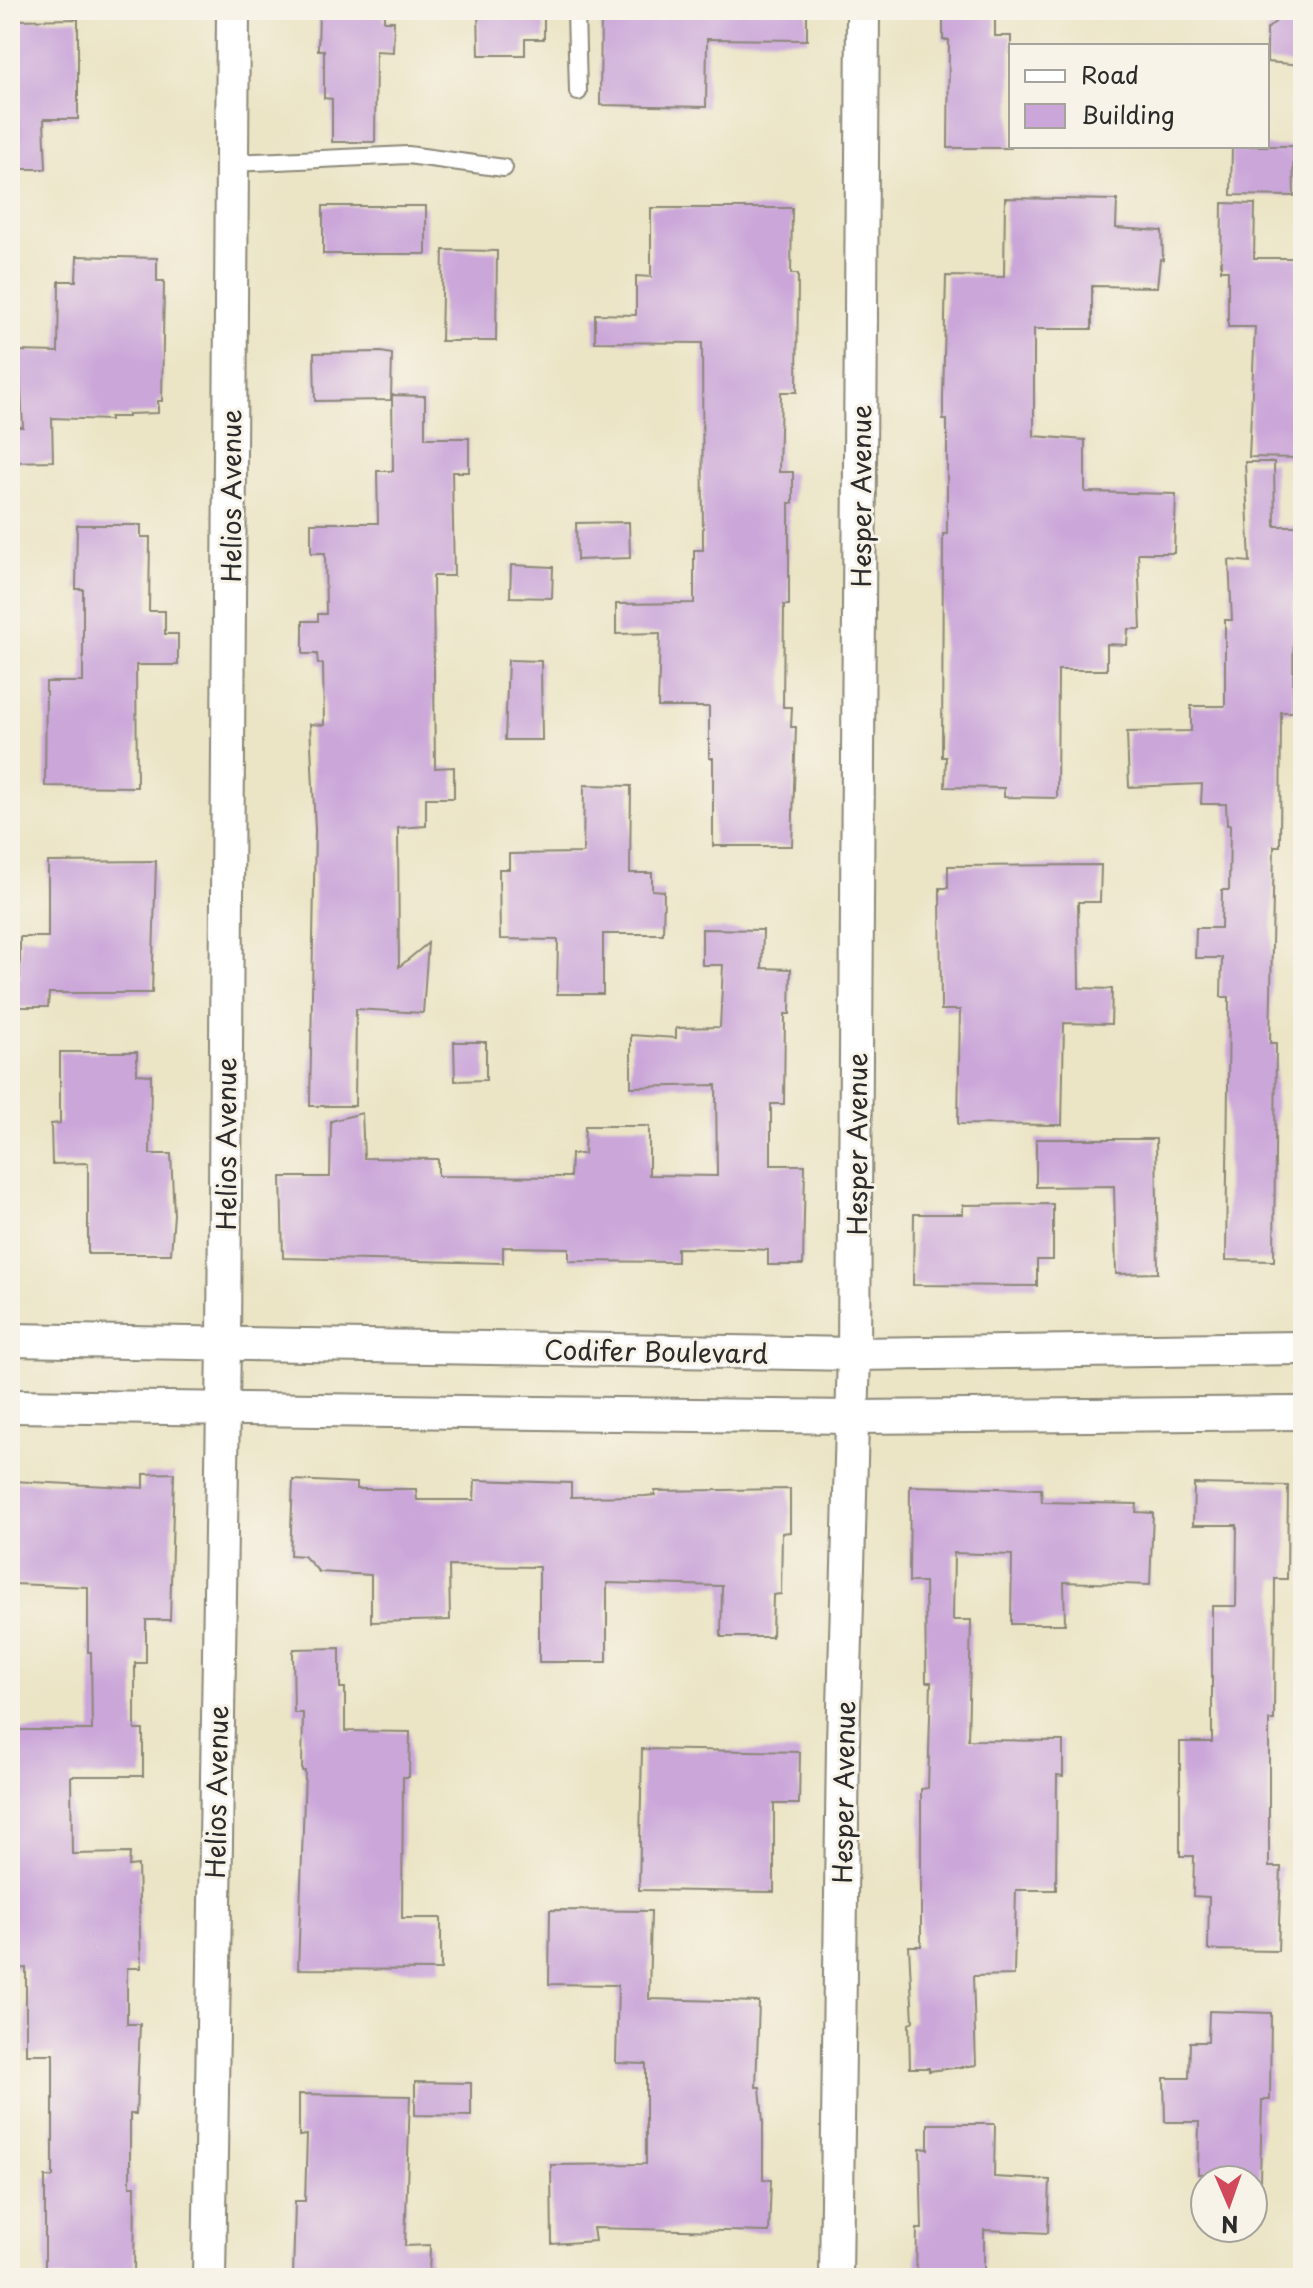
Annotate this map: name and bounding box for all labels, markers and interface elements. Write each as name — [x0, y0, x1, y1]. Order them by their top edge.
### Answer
legend — [1009, 44, 1269, 148]
text: Road — [1081, 56, 1139, 92]
text: Building — [1081, 96, 1175, 132]
street label: Hesper Avenue — [841, 405, 880, 587]
street label: Helios Avenue — [211, 409, 250, 583]
street label: Hesper Avenue — [837, 1053, 876, 1235]
street label: Helios Avenue — [206, 1057, 245, 1231]
street label: Codifer Boulevard — [543, 1330, 769, 1372]
street label: Hesper Avenue — [822, 1700, 864, 1884]
street label: Helios Avenue — [195, 1705, 237, 1879]
north arrow — [1189, 2164, 1269, 2244]
text: N — [1220, 2209, 1239, 2242]

